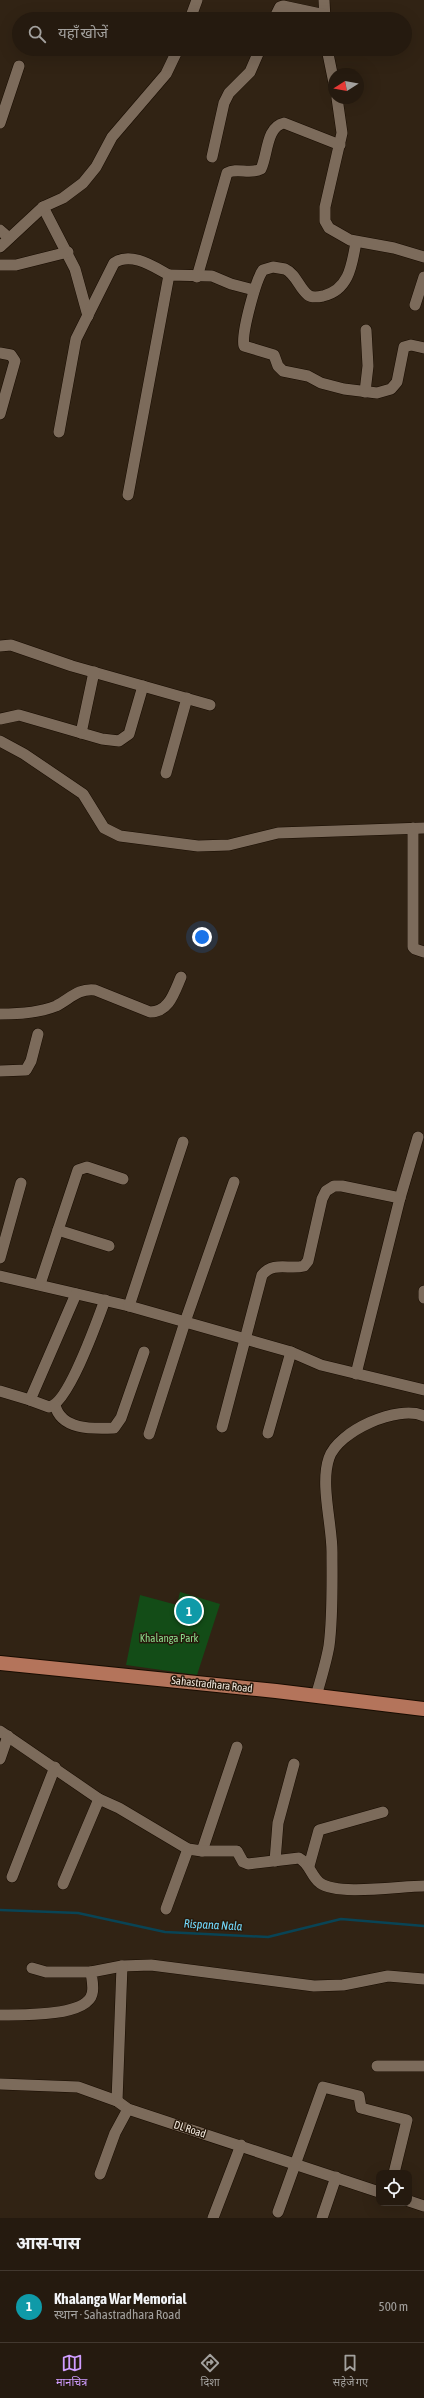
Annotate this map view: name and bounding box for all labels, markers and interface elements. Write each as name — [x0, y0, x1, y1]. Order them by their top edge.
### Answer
search box — [12, 12, 412, 56]
icon: search — [26, 23, 48, 45]
text: यहाँ खोजें — [58, 24, 108, 41]
north arrow — [328, 68, 364, 104]
your location — [192, 927, 212, 947]
pin: 1 — [176, 1596, 202, 1626]
park label: Khalanga Park — [140, 1632, 199, 1644]
street label: Sahastradhara Road — [171, 1674, 253, 1694]
water label: Rispana Nala — [183, 1916, 243, 1934]
street label: DL Road — [172, 2118, 208, 2140]
map controls — [376, 2170, 412, 2206]
button: locate — [376, 2170, 412, 2206]
text: आस-पास — [16, 2233, 80, 2253]
text: Khalanga War Memorial — [54, 2290, 186, 2307]
text: 1 — [26, 2299, 32, 2314]
text: 500 m — [379, 2299, 408, 2314]
text: स्थान · Sahastradhara Road — [54, 2307, 181, 2322]
tab: मानचित्र — [56, 2352, 87, 2390]
tab: दिशा — [199, 2352, 221, 2390]
tab: सहेजे गए — [333, 2352, 368, 2390]

